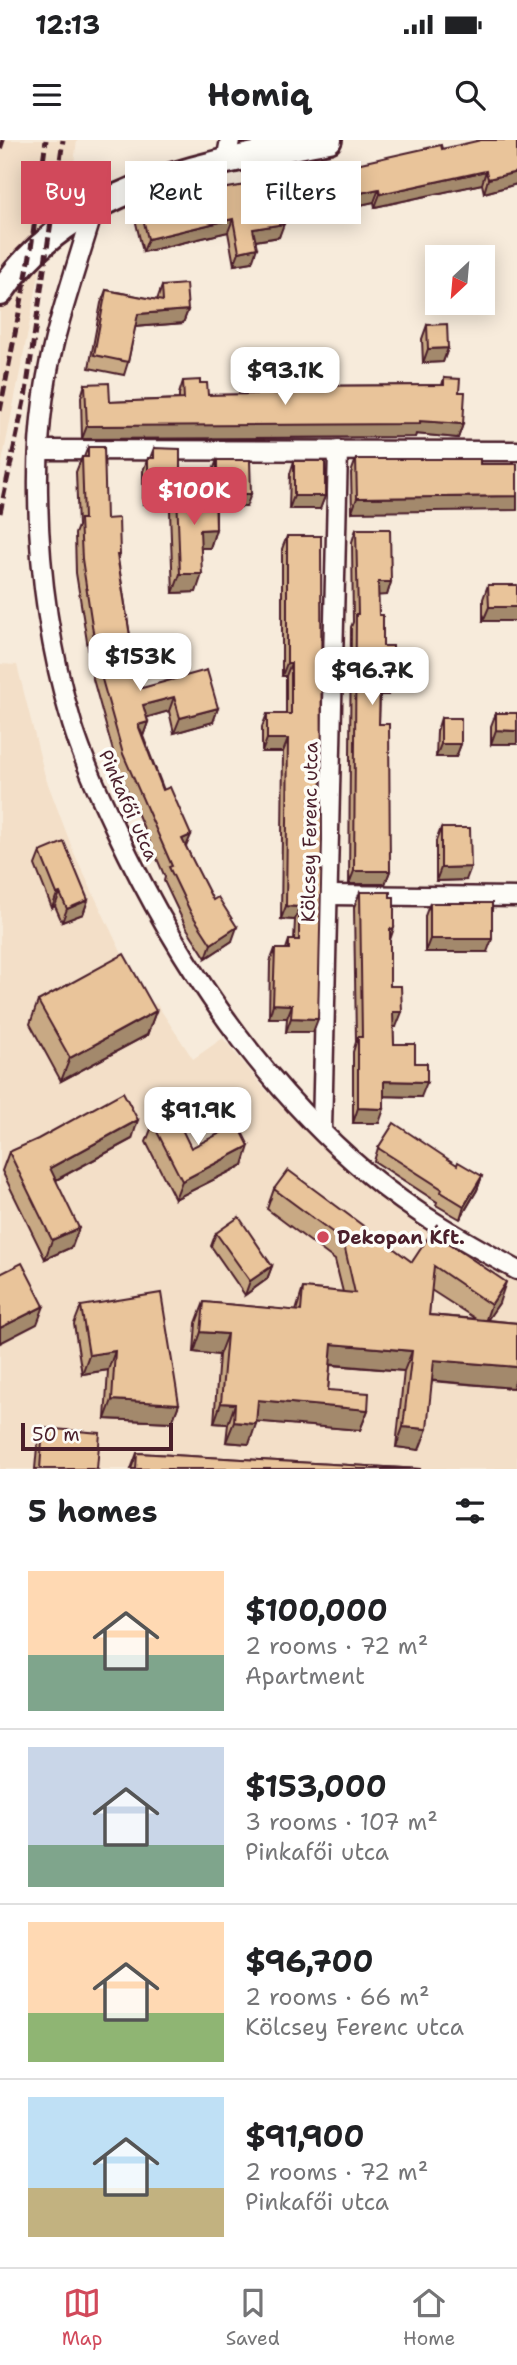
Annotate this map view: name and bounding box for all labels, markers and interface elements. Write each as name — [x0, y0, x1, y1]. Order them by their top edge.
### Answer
text: 12:13 — [35, 7, 100, 42]
text: Homiq — [207, 73, 310, 116]
icon: menu — [28, 76, 66, 114]
icon: search — [451, 76, 489, 114]
chip: Buy — [21, 161, 111, 224]
chip: Rent — [125, 161, 227, 224]
chip: Filters — [241, 161, 361, 224]
north arrow — [425, 245, 495, 315]
map controls — [425, 245, 495, 315]
pin: $93.1K — [228, 348, 342, 407]
text: $93.1K — [247, 355, 323, 385]
pin: $100K — [145, 468, 243, 527]
text: $100K — [158, 475, 230, 505]
pin: $153K — [91, 634, 189, 693]
text: $153K — [104, 641, 176, 671]
pin: $96.7K — [315, 648, 429, 707]
text: $96.7K — [331, 655, 413, 685]
street label: Kölcsey Ferenc utca — [295, 741, 324, 923]
street label: Pinkafői utca — [93, 746, 164, 865]
pin: $91.9K — [141, 1088, 255, 1147]
text: $91.9K — [160, 1095, 236, 1125]
place label: Dekopan Kft. — [337, 1225, 465, 1250]
marker: Dekopan Kft. — [315, 1229, 331, 1245]
scale bar — [21, 1420, 173, 1452]
text: 50 m — [32, 1422, 80, 1447]
text: 5 homes — [28, 1491, 158, 1532]
icon: filters — [451, 1492, 489, 1530]
text: $100,000 — [245, 1590, 388, 1631]
icon: home — [84, 1599, 168, 1683]
text: 2 rooms · 72 m² — [245, 1631, 428, 1661]
text: Apartment — [245, 1661, 365, 1691]
text: $153,000 — [245, 1766, 387, 1807]
icon: home — [84, 1775, 168, 1859]
text: 3 rooms · 107 m² — [245, 1807, 438, 1837]
text: Pinkafői utca — [245, 1837, 389, 1867]
text: $96,700 — [245, 1941, 374, 1982]
icon: home — [84, 1950, 168, 2034]
text: 2 rooms · 66 m² — [245, 1982, 430, 2012]
text: Kölcsey Ferenc utca — [245, 2012, 464, 2042]
text: $91,900 — [245, 2116, 364, 2157]
icon: home — [84, 2125, 168, 2209]
text: 2 rooms · 72 m² — [245, 2157, 428, 2187]
text: Pinkafői utca — [245, 2187, 389, 2217]
tab: Map — [62, 2284, 102, 2351]
tab: Saved — [226, 2284, 280, 2351]
tab: Home — [403, 2284, 455, 2351]

